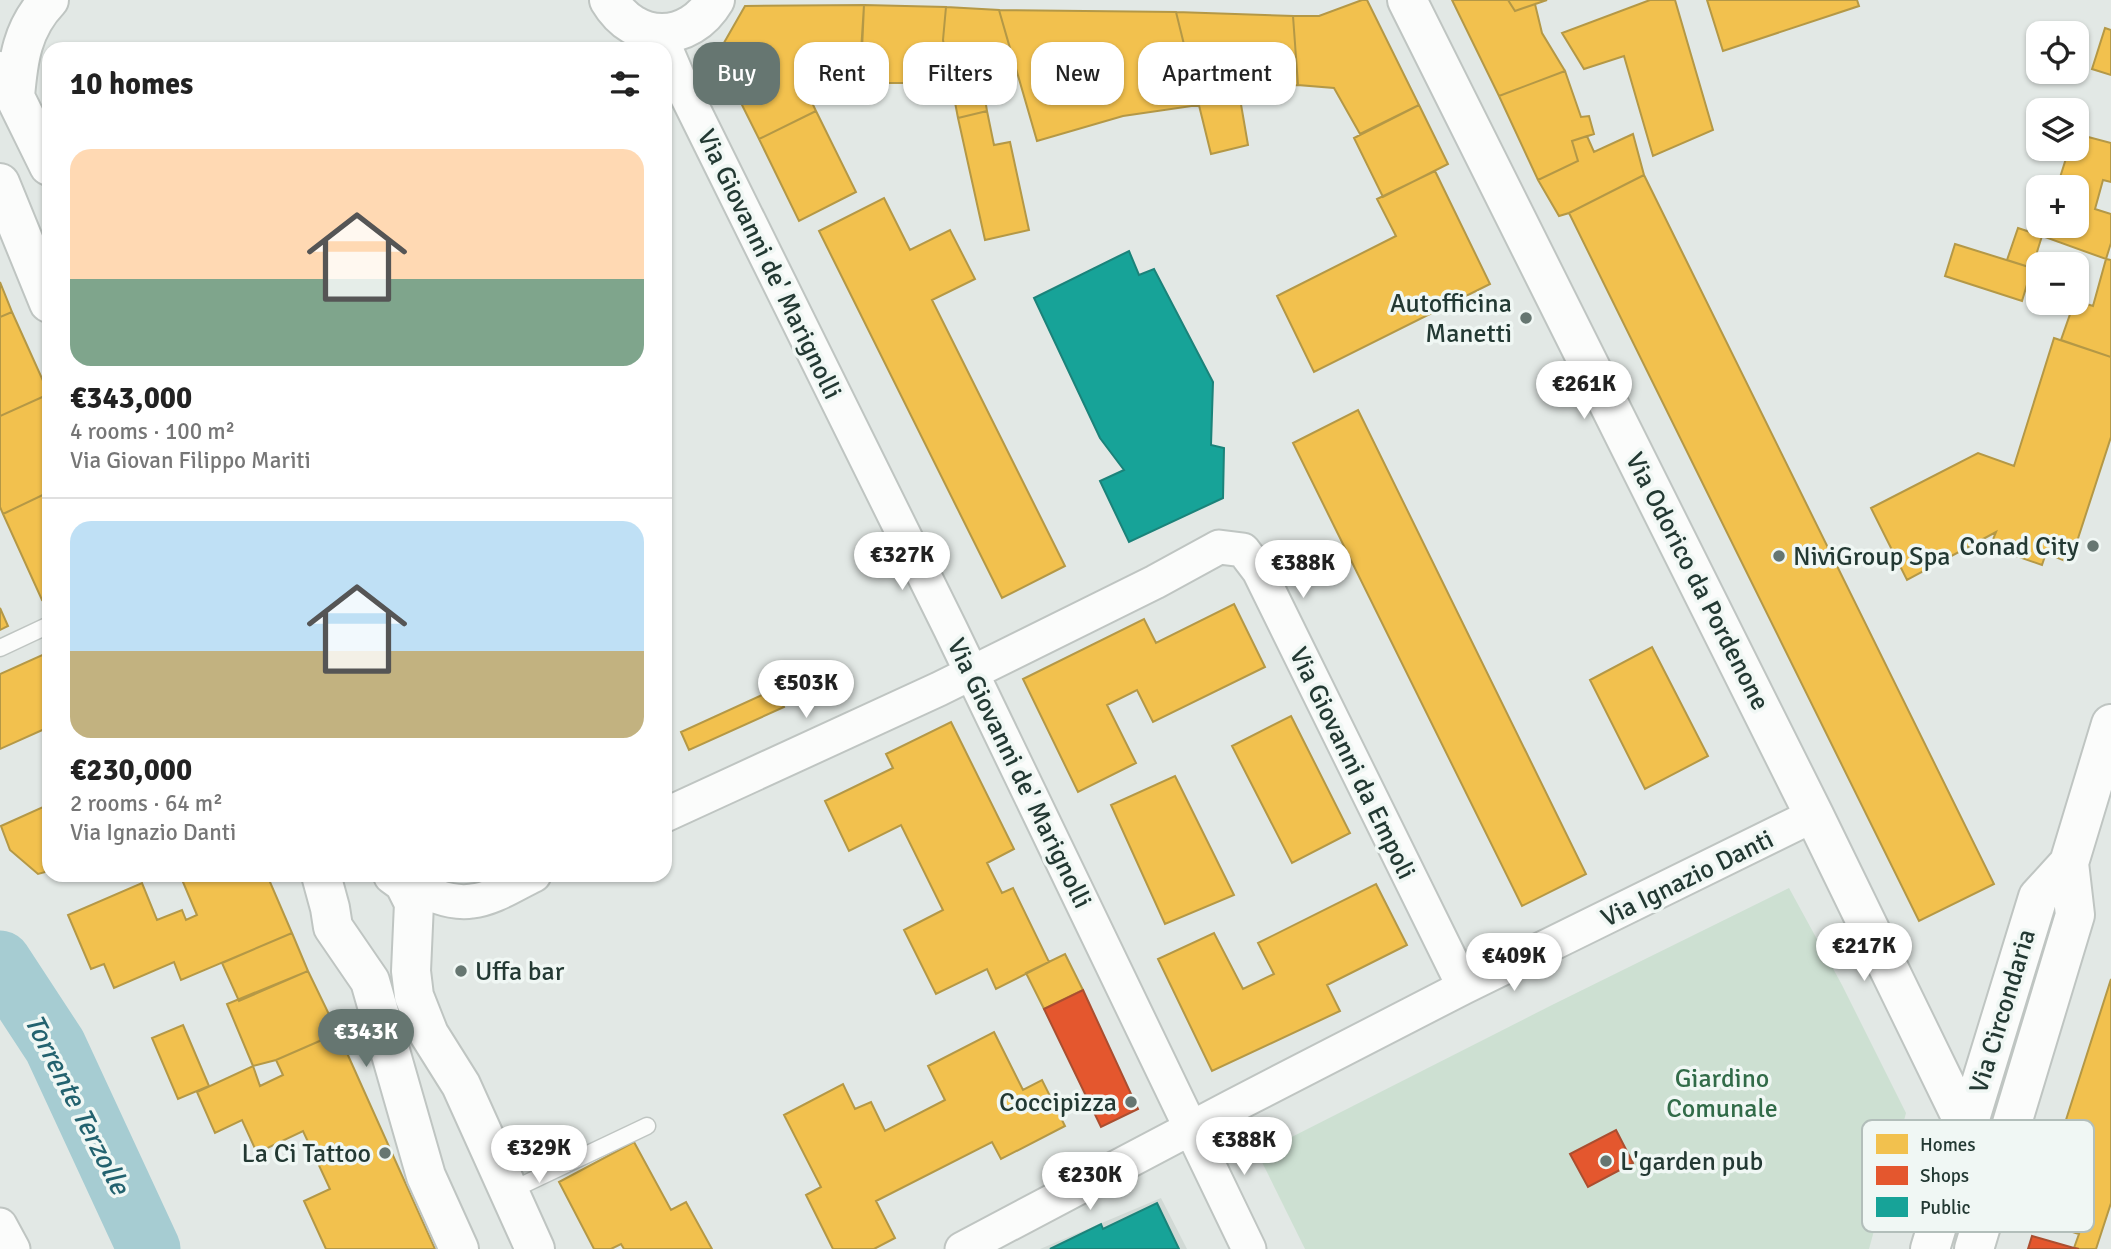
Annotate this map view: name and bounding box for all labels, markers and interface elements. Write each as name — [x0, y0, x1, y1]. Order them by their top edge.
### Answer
map controls — [2026, 21, 2089, 315]
button: locate — [2026, 21, 2089, 84]
chip: Buy — [693, 42, 780, 105]
chip: Rent — [794, 42, 889, 105]
chip: Filters — [903, 42, 1017, 105]
chip: New — [1031, 42, 1124, 105]
chip: Apartment — [1138, 42, 1296, 105]
icon: filters — [606, 65, 644, 103]
text: 10 homes — [70, 66, 193, 103]
button: layers — [2026, 98, 2089, 161]
street label: Via Giovanni de' Marignolli — [690, 124, 848, 405]
button: + — [2026, 175, 2089, 238]
icon: home — [294, 194, 420, 320]
button: − — [2026, 252, 2089, 315]
place label: Autofficina Manetti — [1390, 288, 1512, 350]
marker: Autofficina Manetti — [1518, 310, 1534, 326]
pin: €261K — [1535, 362, 1633, 421]
text: €261K — [1552, 369, 1616, 398]
text: €343,000 — [70, 380, 192, 417]
text: 4 rooms · 100 m² — [70, 417, 235, 446]
text: Via Giovan Filippo Mariti — [70, 446, 311, 475]
street label: Via Odorico da Pordenone — [1618, 447, 1776, 716]
place label: Conad City — [1959, 531, 2079, 563]
pin: €327K — [853, 532, 951, 592]
marker: Conad City — [2085, 538, 2101, 554]
text: €327K — [870, 540, 934, 569]
pin: €388K — [1254, 540, 1352, 600]
place label: NiviGroup Spa — [1793, 541, 1950, 573]
text: €388K — [1271, 548, 1335, 577]
marker: NiviGroup Spa — [1771, 548, 1787, 564]
icon: home — [294, 566, 420, 692]
street label: Via Giovanni de' Marignolli — [940, 633, 1098, 914]
street label: Via Giovanni da Empoli — [1282, 642, 1422, 885]
pin: €503K — [757, 660, 855, 720]
text: €503K — [774, 668, 838, 697]
text: €230,000 — [70, 752, 192, 789]
text: 2 rooms · 64 m² — [70, 789, 223, 818]
text: Via Ignazio Danti — [70, 818, 236, 847]
street label: Via Ignazio Danti — [1596, 823, 1779, 934]
pin: €217K — [1815, 923, 1913, 983]
street label: Via Circondaria — [1963, 925, 2043, 1097]
text: €217K — [1832, 931, 1896, 960]
pin: €409K — [1465, 934, 1563, 993]
text: €409K — [1482, 941, 1546, 970]
place label: Uffa bar — [475, 956, 565, 988]
marker: Uffa bar — [453, 963, 469, 979]
water label: Torrente Terzolle — [17, 1009, 138, 1202]
pin: €343K — [317, 1010, 415, 1069]
text: €343K — [334, 1017, 398, 1046]
park label: Giardino Comunale — [1666, 1063, 1778, 1125]
place label: Coccipizza — [999, 1087, 1117, 1119]
marker: Coccipizza — [1123, 1094, 1139, 1110]
pin: €388K — [1195, 1118, 1293, 1177]
legend — [1862, 1120, 2094, 1232]
text: €388K — [1212, 1125, 1276, 1154]
pin: €329K — [490, 1126, 588, 1185]
text: €329K — [507, 1133, 571, 1162]
text: Homes — [1920, 1133, 1976, 1157]
place label: La Ci Tattoo — [242, 1138, 371, 1170]
marker: La Ci Tattoo — [377, 1145, 393, 1161]
place label: L'garden pub — [1620, 1146, 1763, 1178]
pin: €230K — [1041, 1152, 1139, 1212]
marker: L'garden pub — [1598, 1153, 1614, 1169]
text: €230K — [1058, 1160, 1122, 1189]
text: Shops — [1920, 1164, 1969, 1188]
text: Public — [1920, 1196, 1971, 1220]

